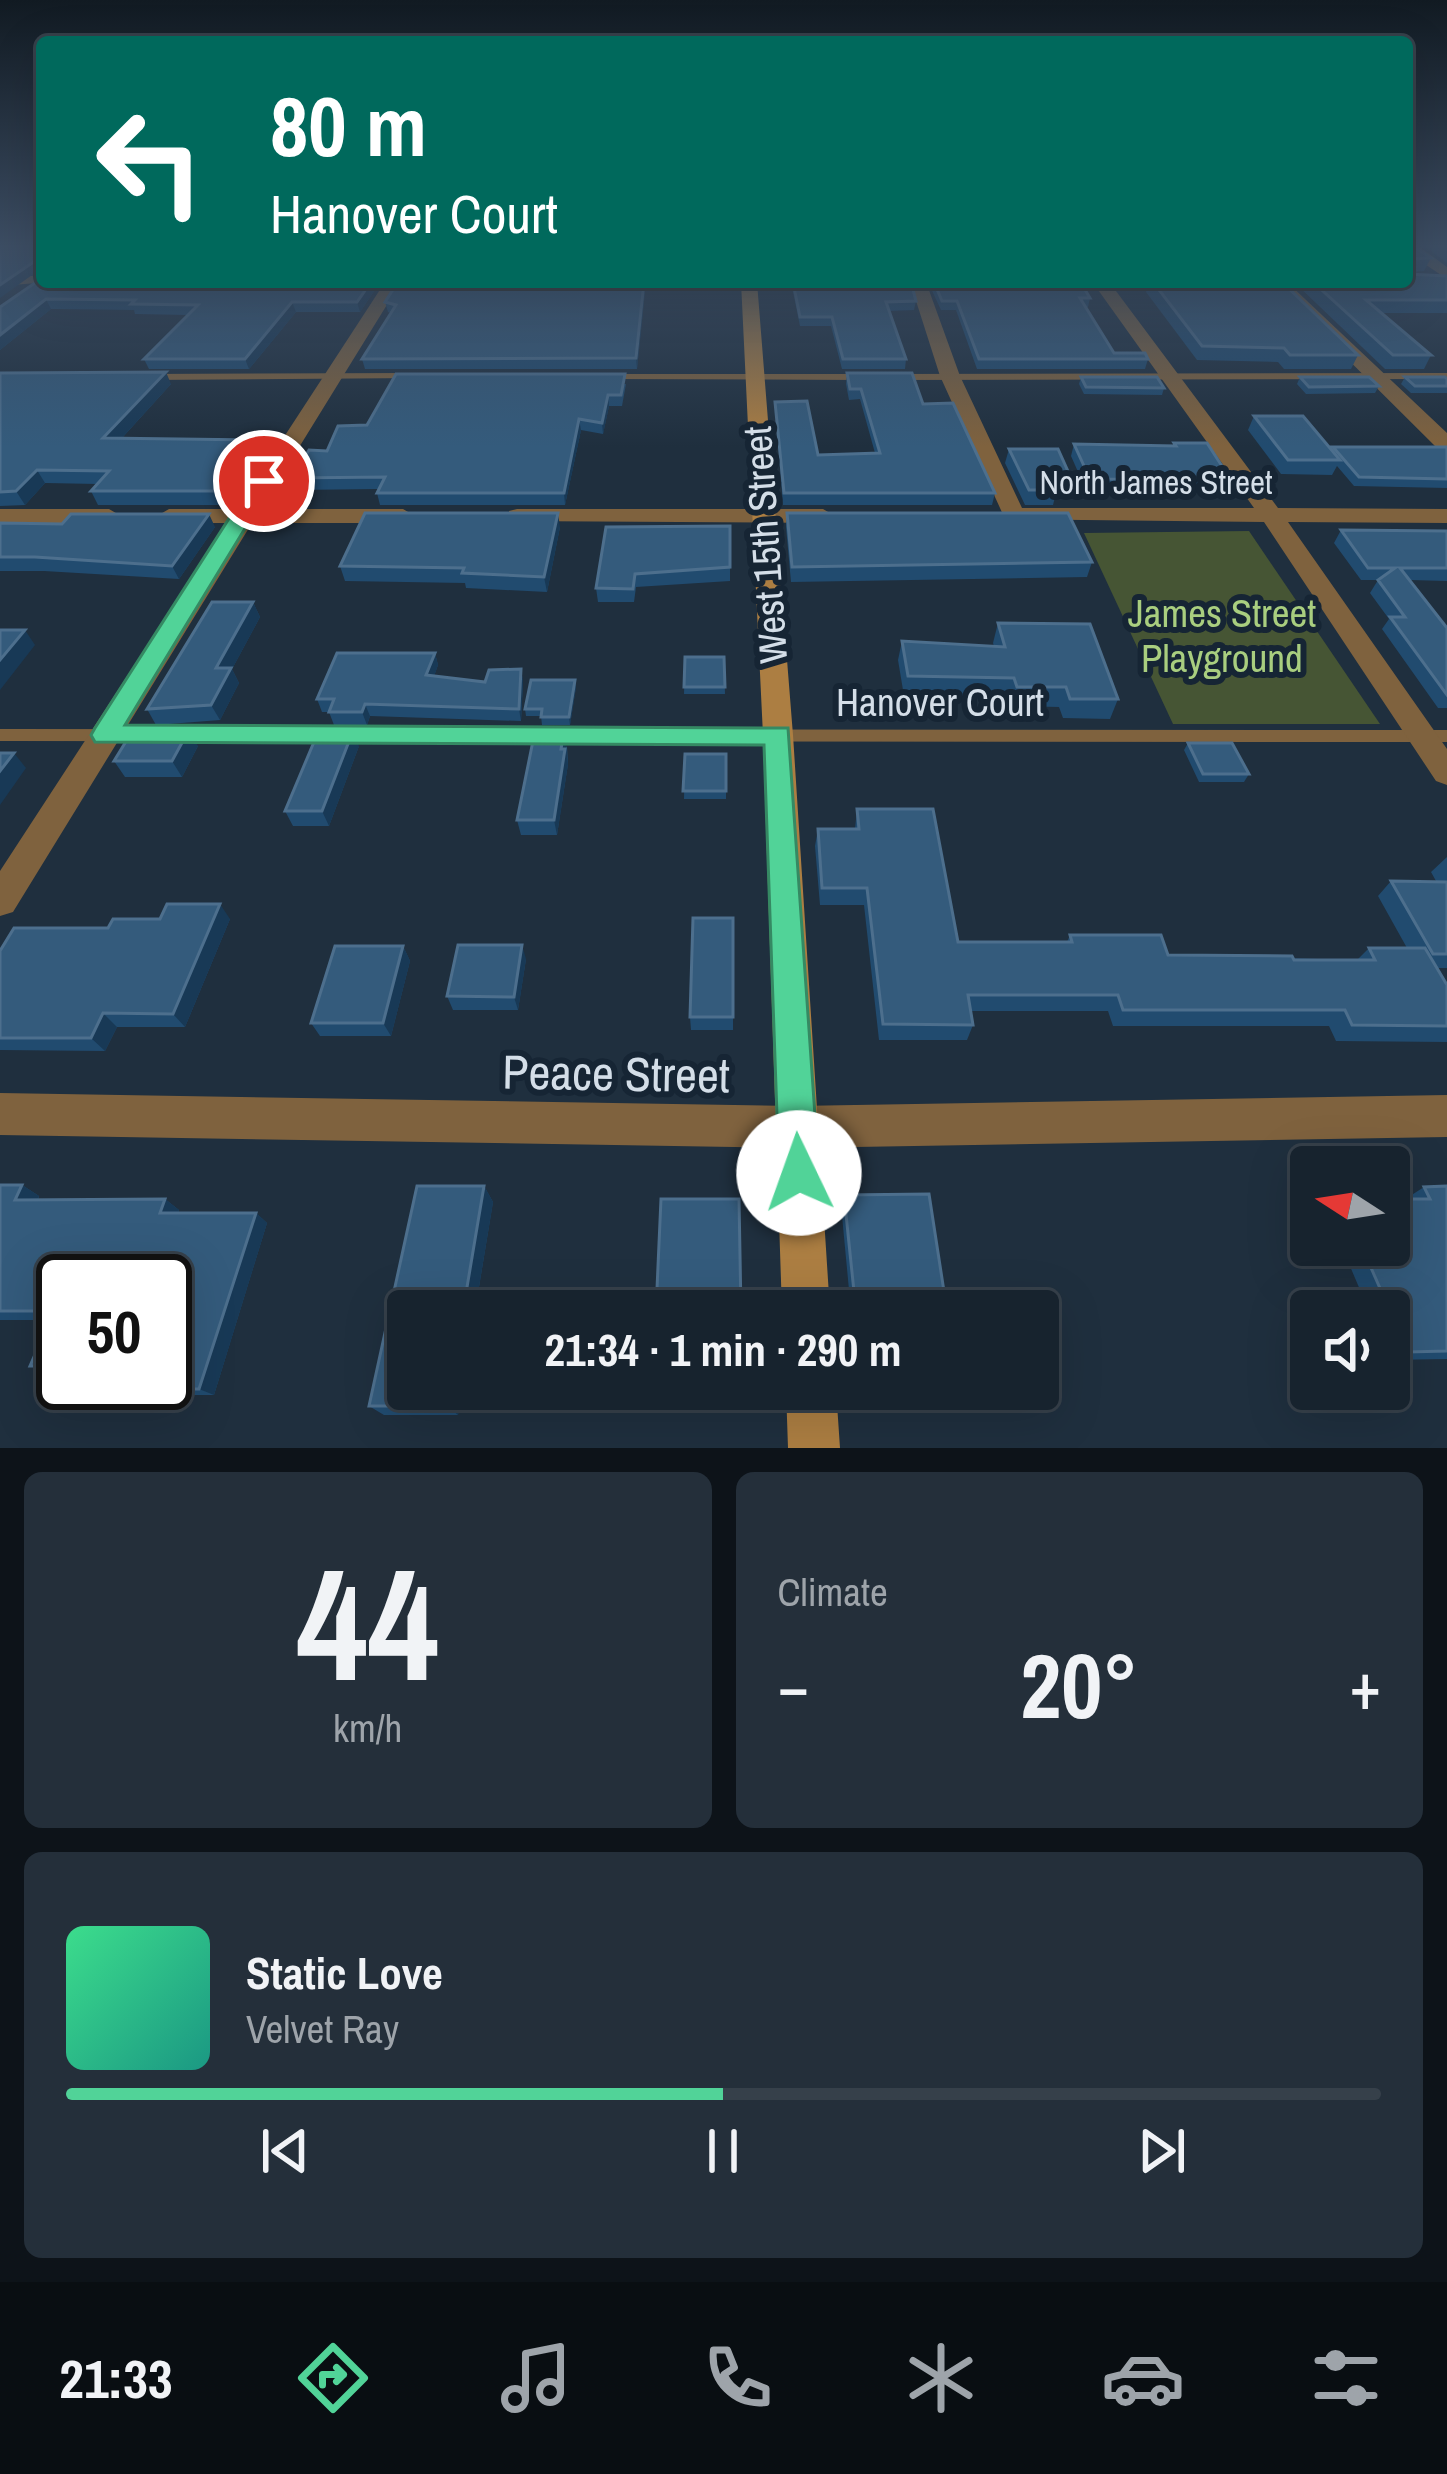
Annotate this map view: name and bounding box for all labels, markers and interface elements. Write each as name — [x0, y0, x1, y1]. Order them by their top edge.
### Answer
text: 80 m — [270, 69, 427, 182]
icon: left — [72, 84, 228, 240]
text: Hanover Court — [270, 177, 558, 250]
street label: West 15th Street — [731, 425, 799, 665]
pin — [213, 430, 315, 532]
icon: arrive — [231, 448, 297, 514]
street label: North James Street — [1039, 460, 1273, 504]
park label: James Street Playground — [1128, 587, 1316, 684]
street label: Hanover Court — [836, 676, 1044, 728]
street label: Peace Street — [502, 1039, 730, 1107]
position arrow — [736, 1110, 862, 1236]
north arrow — [1290, 1146, 1410, 1266]
map controls — [1290, 1146, 1410, 1410]
speed limit sign: 50 — [36, 1254, 192, 1410]
button: sound — [1290, 1290, 1410, 1410]
text: 21:34 · 1 min · 290 m — [545, 1319, 901, 1380]
text: 44 — [297, 1519, 439, 1729]
text: Climate — [778, 1566, 888, 1618]
text: 20° — [1020, 1625, 1138, 1746]
text: − — [778, 1641, 809, 1730]
text: + — [1349, 1641, 1381, 1730]
text: km/h — [333, 1702, 402, 1754]
text: Static Love — [246, 1942, 443, 2003]
text: Velvet Ray — [246, 2003, 399, 2055]
icon: previous — [252, 2118, 318, 2184]
icon: pause — [690, 2118, 756, 2184]
icon: next — [1129, 2118, 1195, 2184]
icon: directions — [291, 2336, 375, 2420]
icon: music — [494, 2336, 578, 2420]
icon: phone — [696, 2336, 780, 2420]
icon: climate — [899, 2336, 983, 2420]
icon: car — [1101, 2336, 1185, 2420]
icon: filters — [1304, 2336, 1388, 2420]
text: 21:33 — [59, 2342, 173, 2415]

